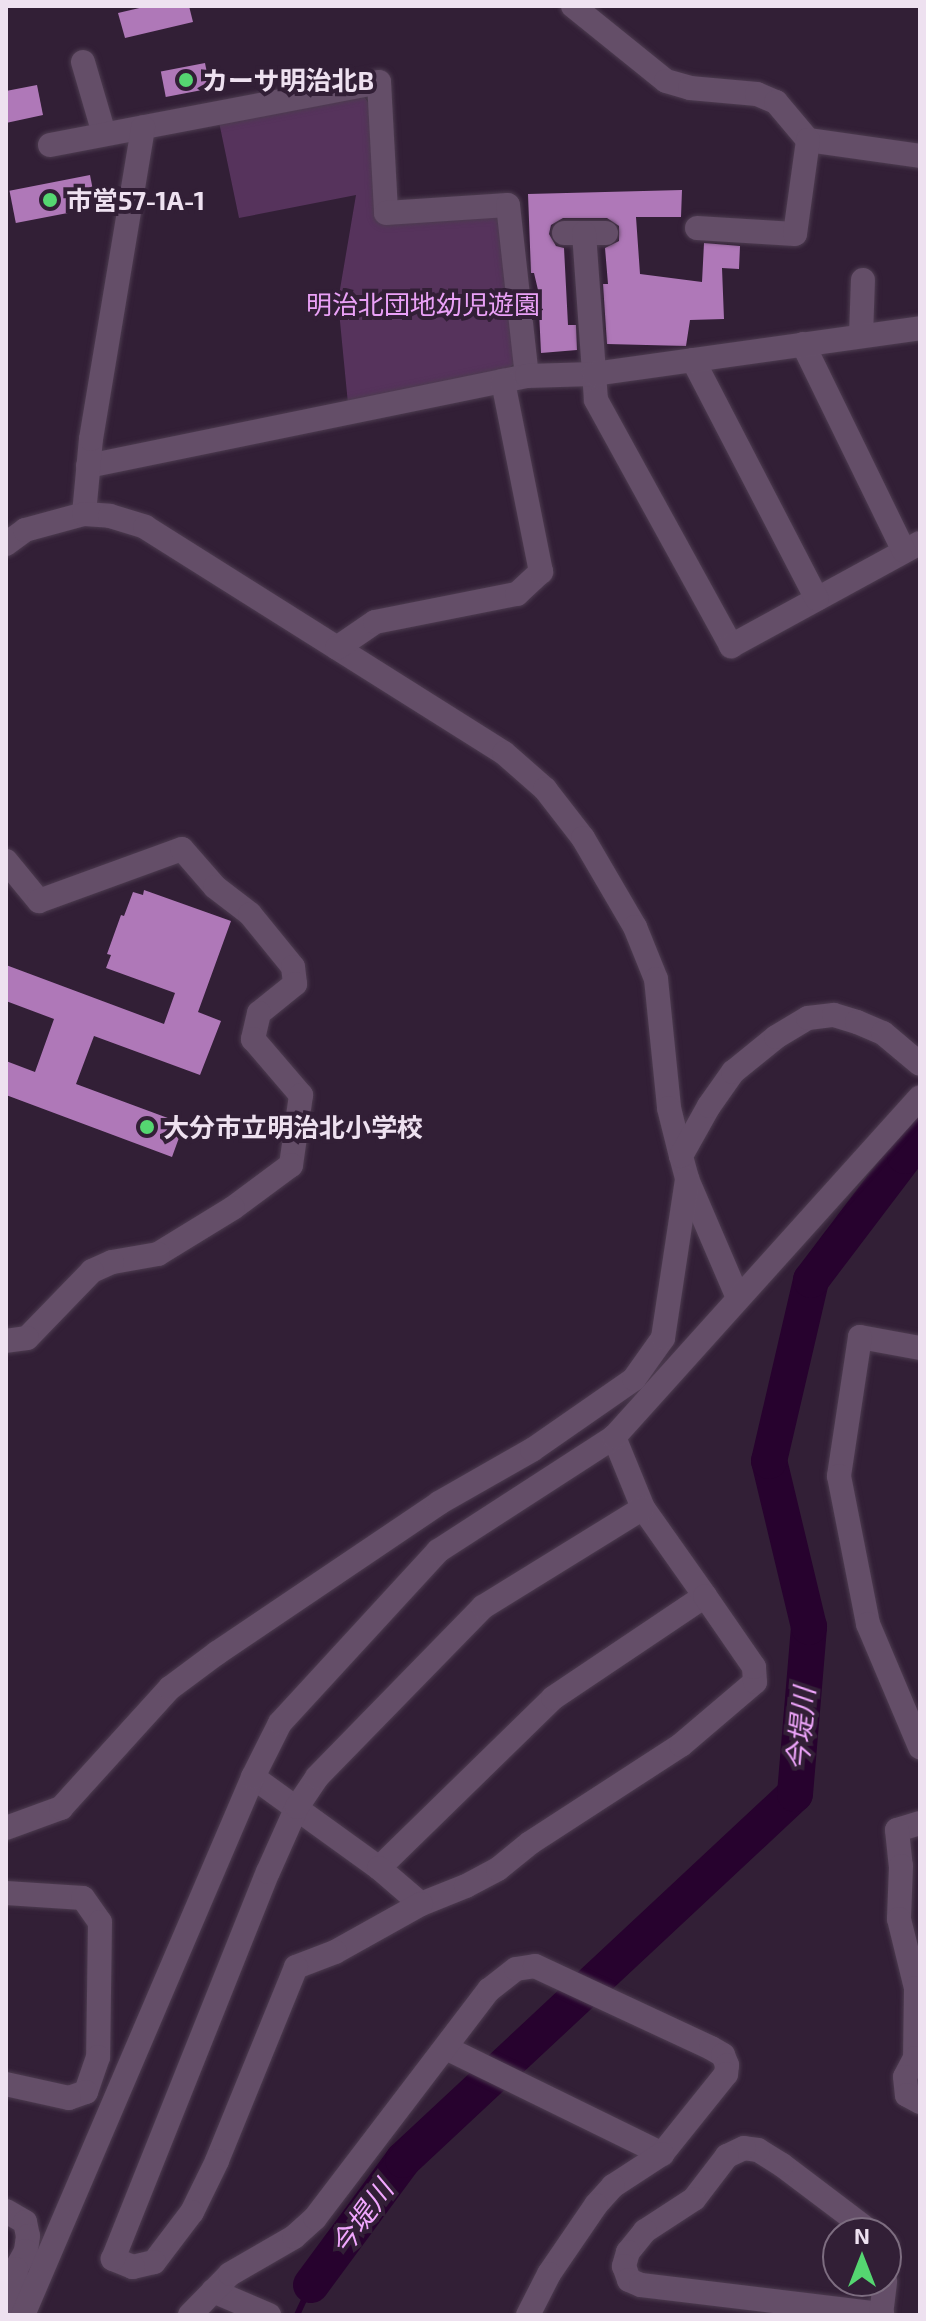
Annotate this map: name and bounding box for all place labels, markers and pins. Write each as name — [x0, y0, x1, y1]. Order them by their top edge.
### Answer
place label: カーサ明治北B — [202, 64, 375, 96]
marker: カーサ明治北B — [177, 71, 195, 89]
place label: 市営57-1A-1 — [66, 184, 205, 216]
marker: 市営57-1A-1 — [41, 191, 59, 209]
place label: 大分市立明治北小学校 — [163, 1111, 423, 1143]
marker: 大分市立明治北小学校 — [138, 1118, 156, 1136]

